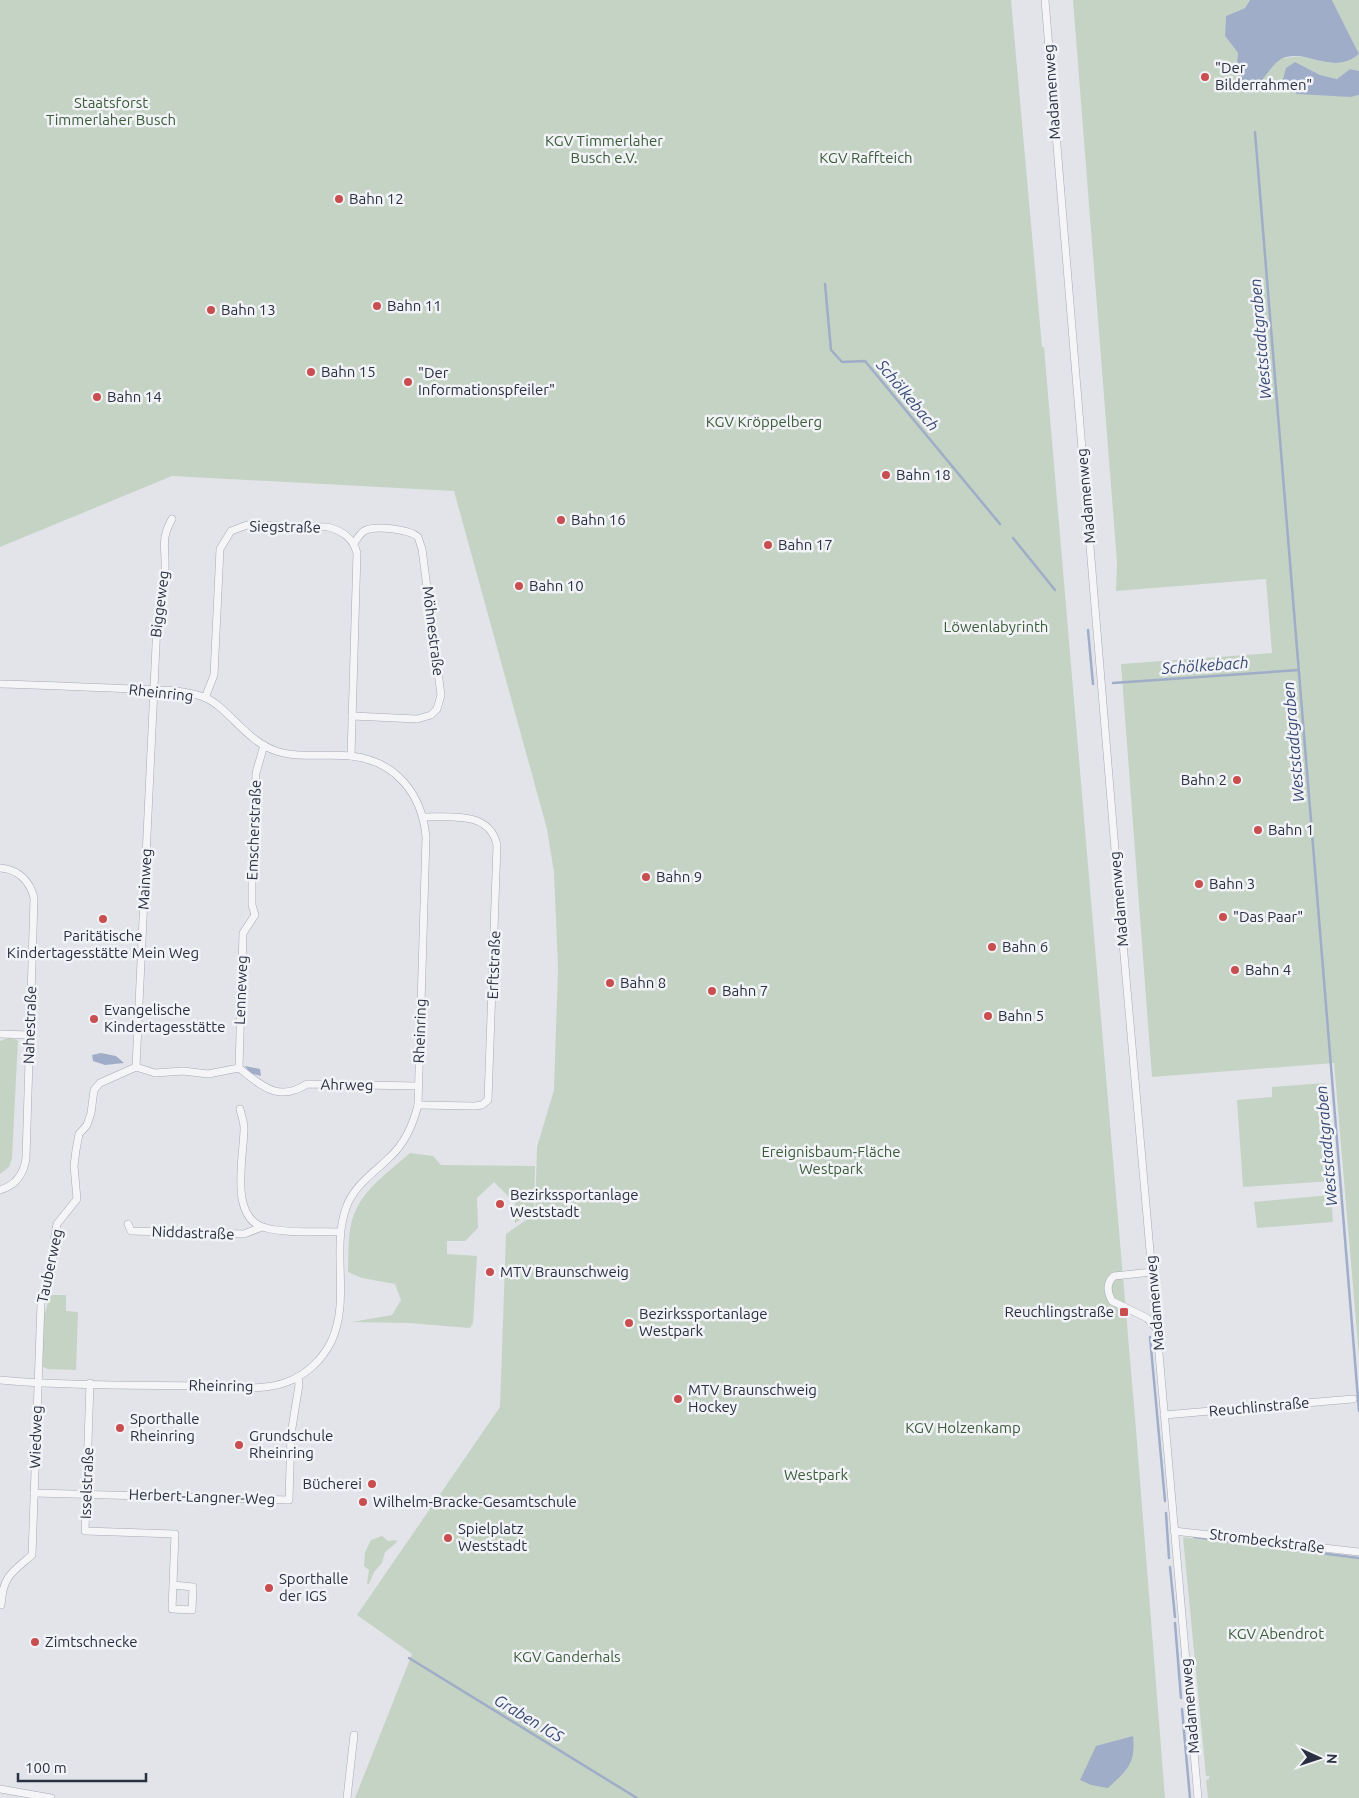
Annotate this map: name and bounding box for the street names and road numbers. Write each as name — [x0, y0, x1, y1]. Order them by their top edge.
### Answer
street label: Madamenweg — [1040, 44, 1063, 140]
street label: Madamenweg — [1073, 448, 1098, 544]
street label: Siegstraße — [249, 517, 321, 536]
street label: Biggeweg — [147, 570, 172, 638]
street label: Möhnestraße — [420, 585, 447, 677]
street label: Rheinring — [128, 681, 194, 704]
street label: Emscherstraße — [243, 779, 264, 880]
street label: Mainweg — [134, 848, 155, 910]
street label: Madamenweg — [1106, 851, 1131, 947]
street label: Erftstraße — [484, 930, 503, 1000]
street label: Lenneweg — [231, 955, 250, 1025]
street label: Nahestraße — [20, 986, 39, 1064]
street label: Rheinring — [410, 998, 429, 1064]
street label: Ahrweg — [320, 1076, 374, 1093]
street label: Niddastraße — [151, 1223, 235, 1242]
street label: Tauberweg — [33, 1227, 66, 1305]
street label: Madamenweg — [1142, 1255, 1167, 1351]
street label: Rheinring — [188, 1376, 254, 1395]
street label: Reuchlinstraße — [1208, 1394, 1310, 1419]
street label: Wiedweg — [26, 1405, 45, 1469]
street label: Isselstraße — [77, 1447, 96, 1519]
street label: Herbert-Langner-Weg — [128, 1485, 276, 1508]
street label: Strombeckstraße — [1209, 1525, 1326, 1556]
street label: Madamenweg — [1177, 1658, 1202, 1754]

